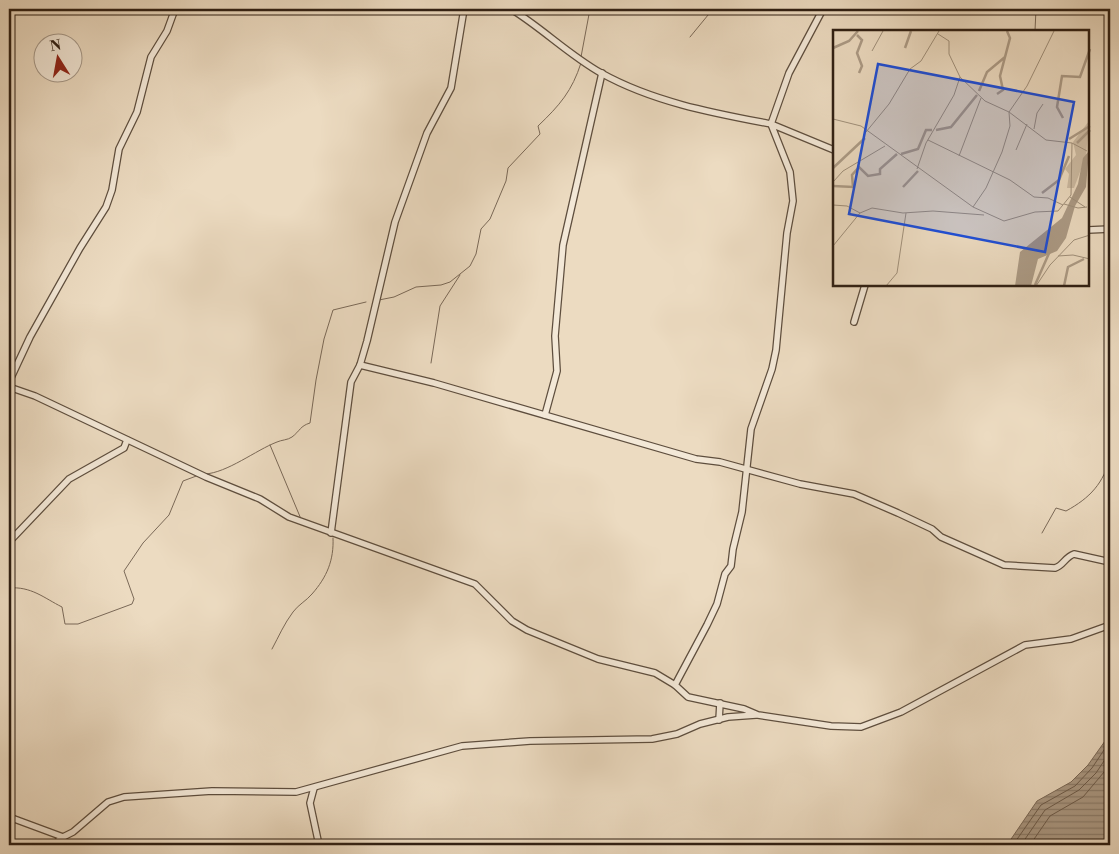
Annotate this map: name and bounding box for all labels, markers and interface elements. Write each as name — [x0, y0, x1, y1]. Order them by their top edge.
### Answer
inset map — [833, 30, 1089, 286]
north arrow — [32, 32, 82, 82]
text: N — [49, 36, 63, 56]

